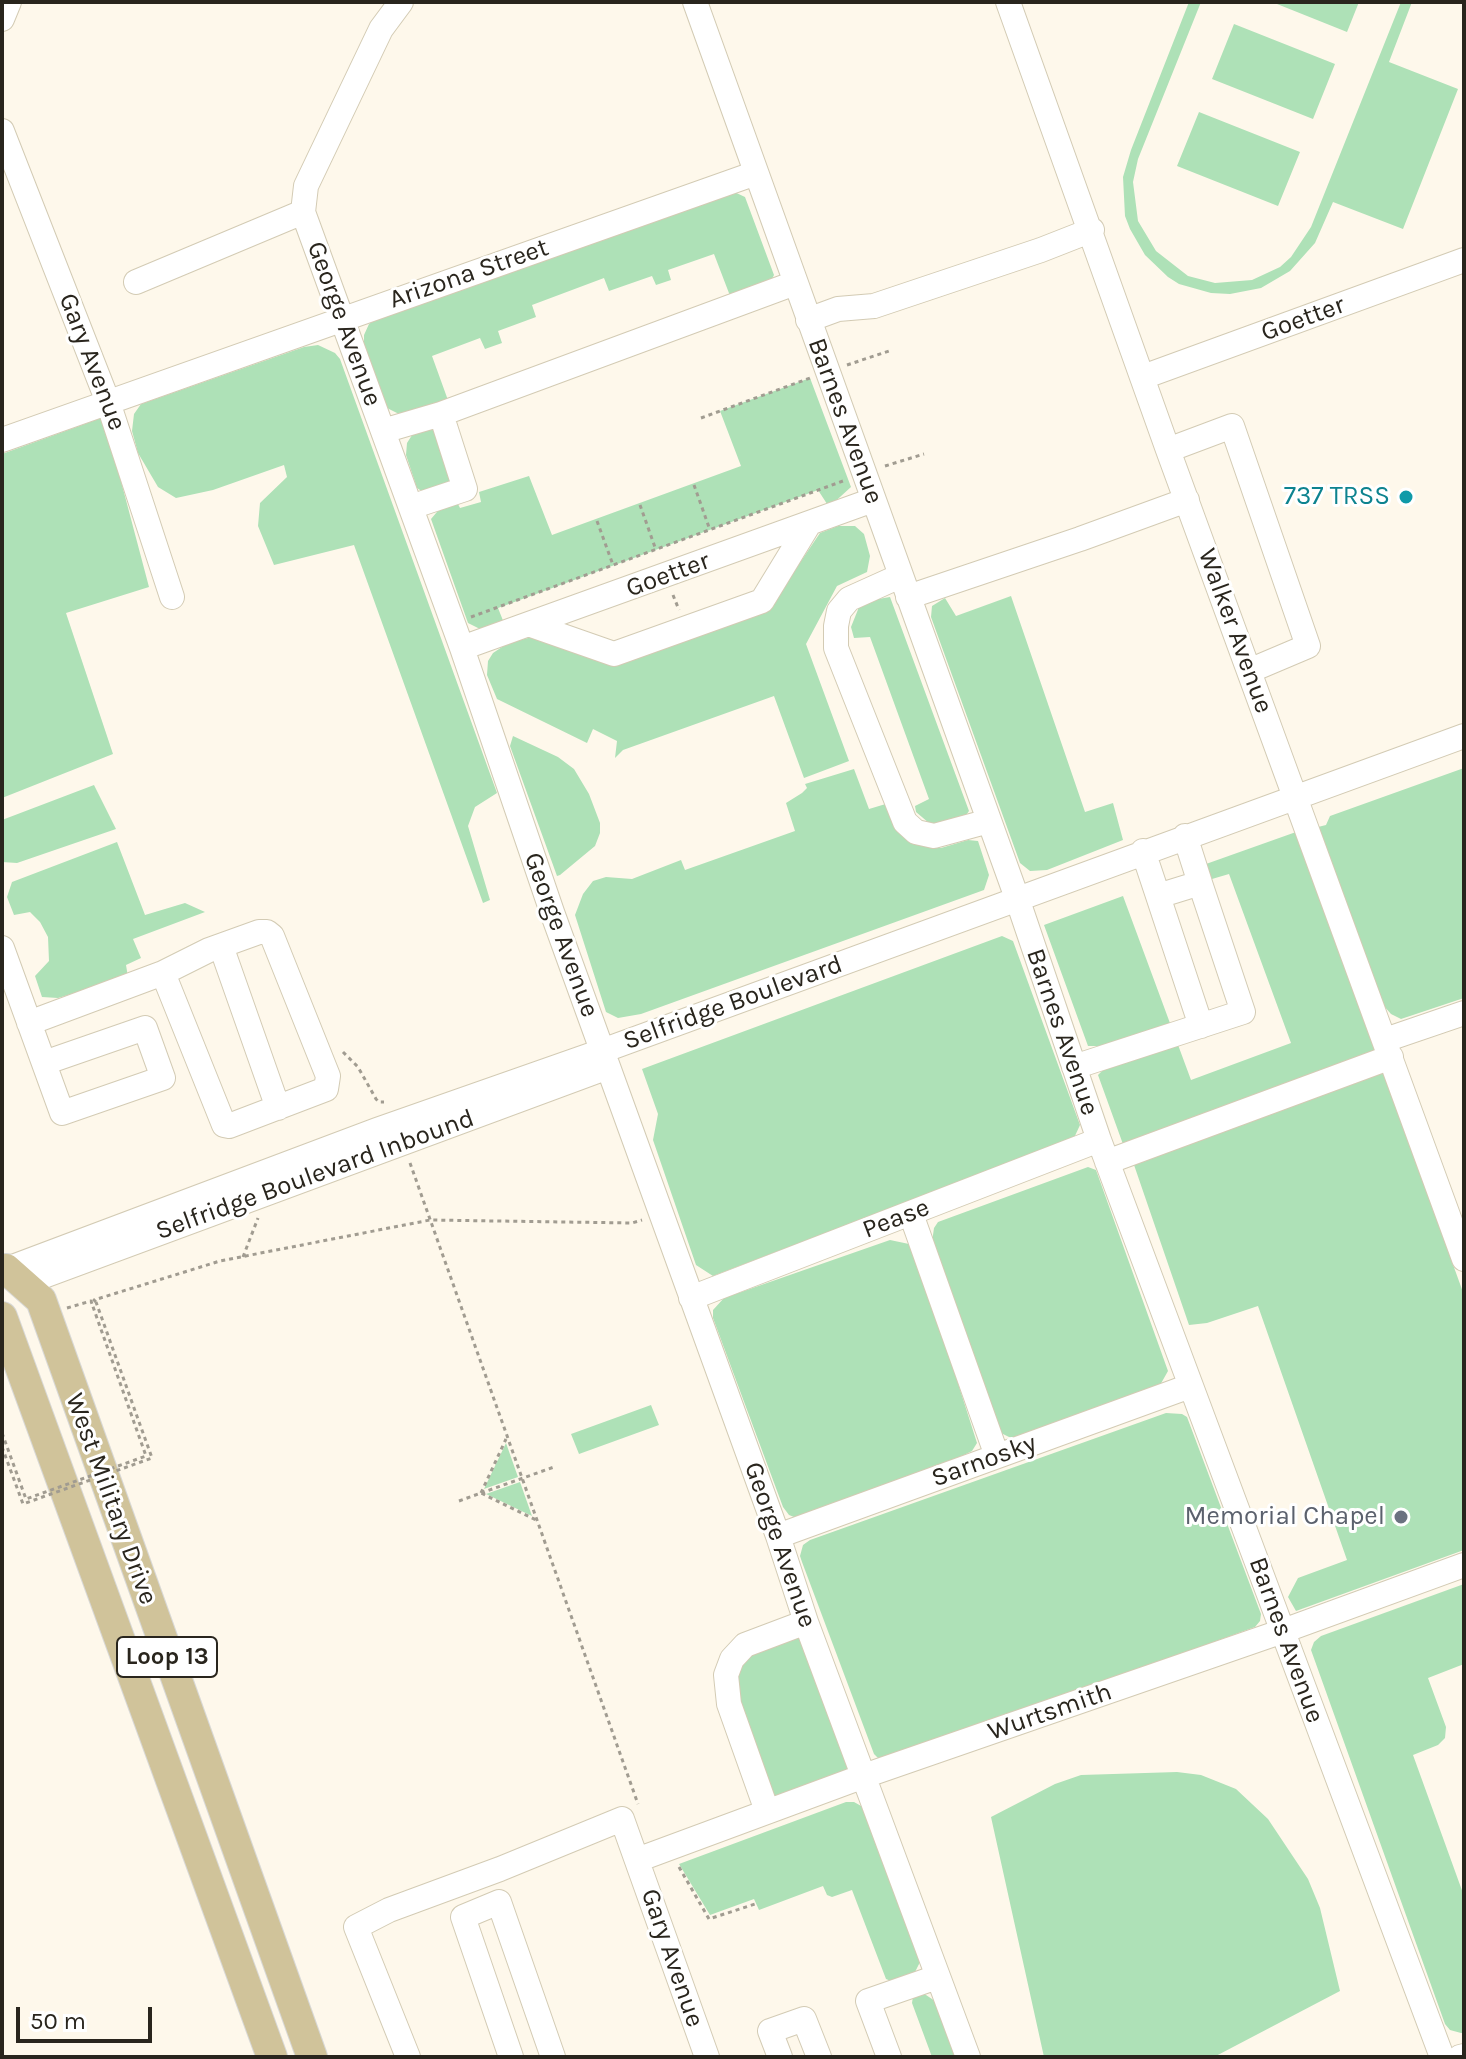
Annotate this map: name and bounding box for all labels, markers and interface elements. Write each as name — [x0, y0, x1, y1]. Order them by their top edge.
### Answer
street label: Arizona Street — [385, 232, 553, 316]
street label: George Avenue — [300, 237, 388, 411]
street label: Gary Avenue — [52, 289, 132, 435]
street label: Goetter — [1257, 290, 1349, 348]
street label: Barnes Avenue — [801, 334, 889, 508]
place label: 737 TRSS — [1284, 481, 1390, 513]
marker: 737 TRSS — [1397, 488, 1415, 506]
street label: Walker Avenue — [1191, 544, 1279, 718]
street label: Goetter — [622, 546, 714, 604]
street label: George Avenue — [517, 848, 605, 1022]
street label: Barnes Avenue — [1019, 945, 1105, 1119]
street label: Selfridge Boulevard — [619, 949, 847, 1057]
street label: Selfridge Boulevard Inbound — [152, 1103, 478, 1247]
street label: Pease — [858, 1192, 934, 1246]
street label: West Military Drive — [58, 1389, 164, 1609]
street label: Sarnosky — [927, 1428, 1041, 1494]
street label: George Avenue — [737, 1458, 823, 1632]
place label: Memorial Chapel — [1184, 1501, 1385, 1533]
marker: Memorial Chapel — [1392, 1508, 1410, 1526]
street label: Barnes Avenue — [1242, 1553, 1330, 1727]
road number: Loop 13 — [117, 1637, 217, 1677]
street label: Wurtsmith — [984, 1676, 1116, 1748]
street label: Gary Avenue — [634, 1885, 710, 2031]
scale bar — [20, 1991, 156, 2041]
text: 50 m — [30, 2007, 86, 2035]

